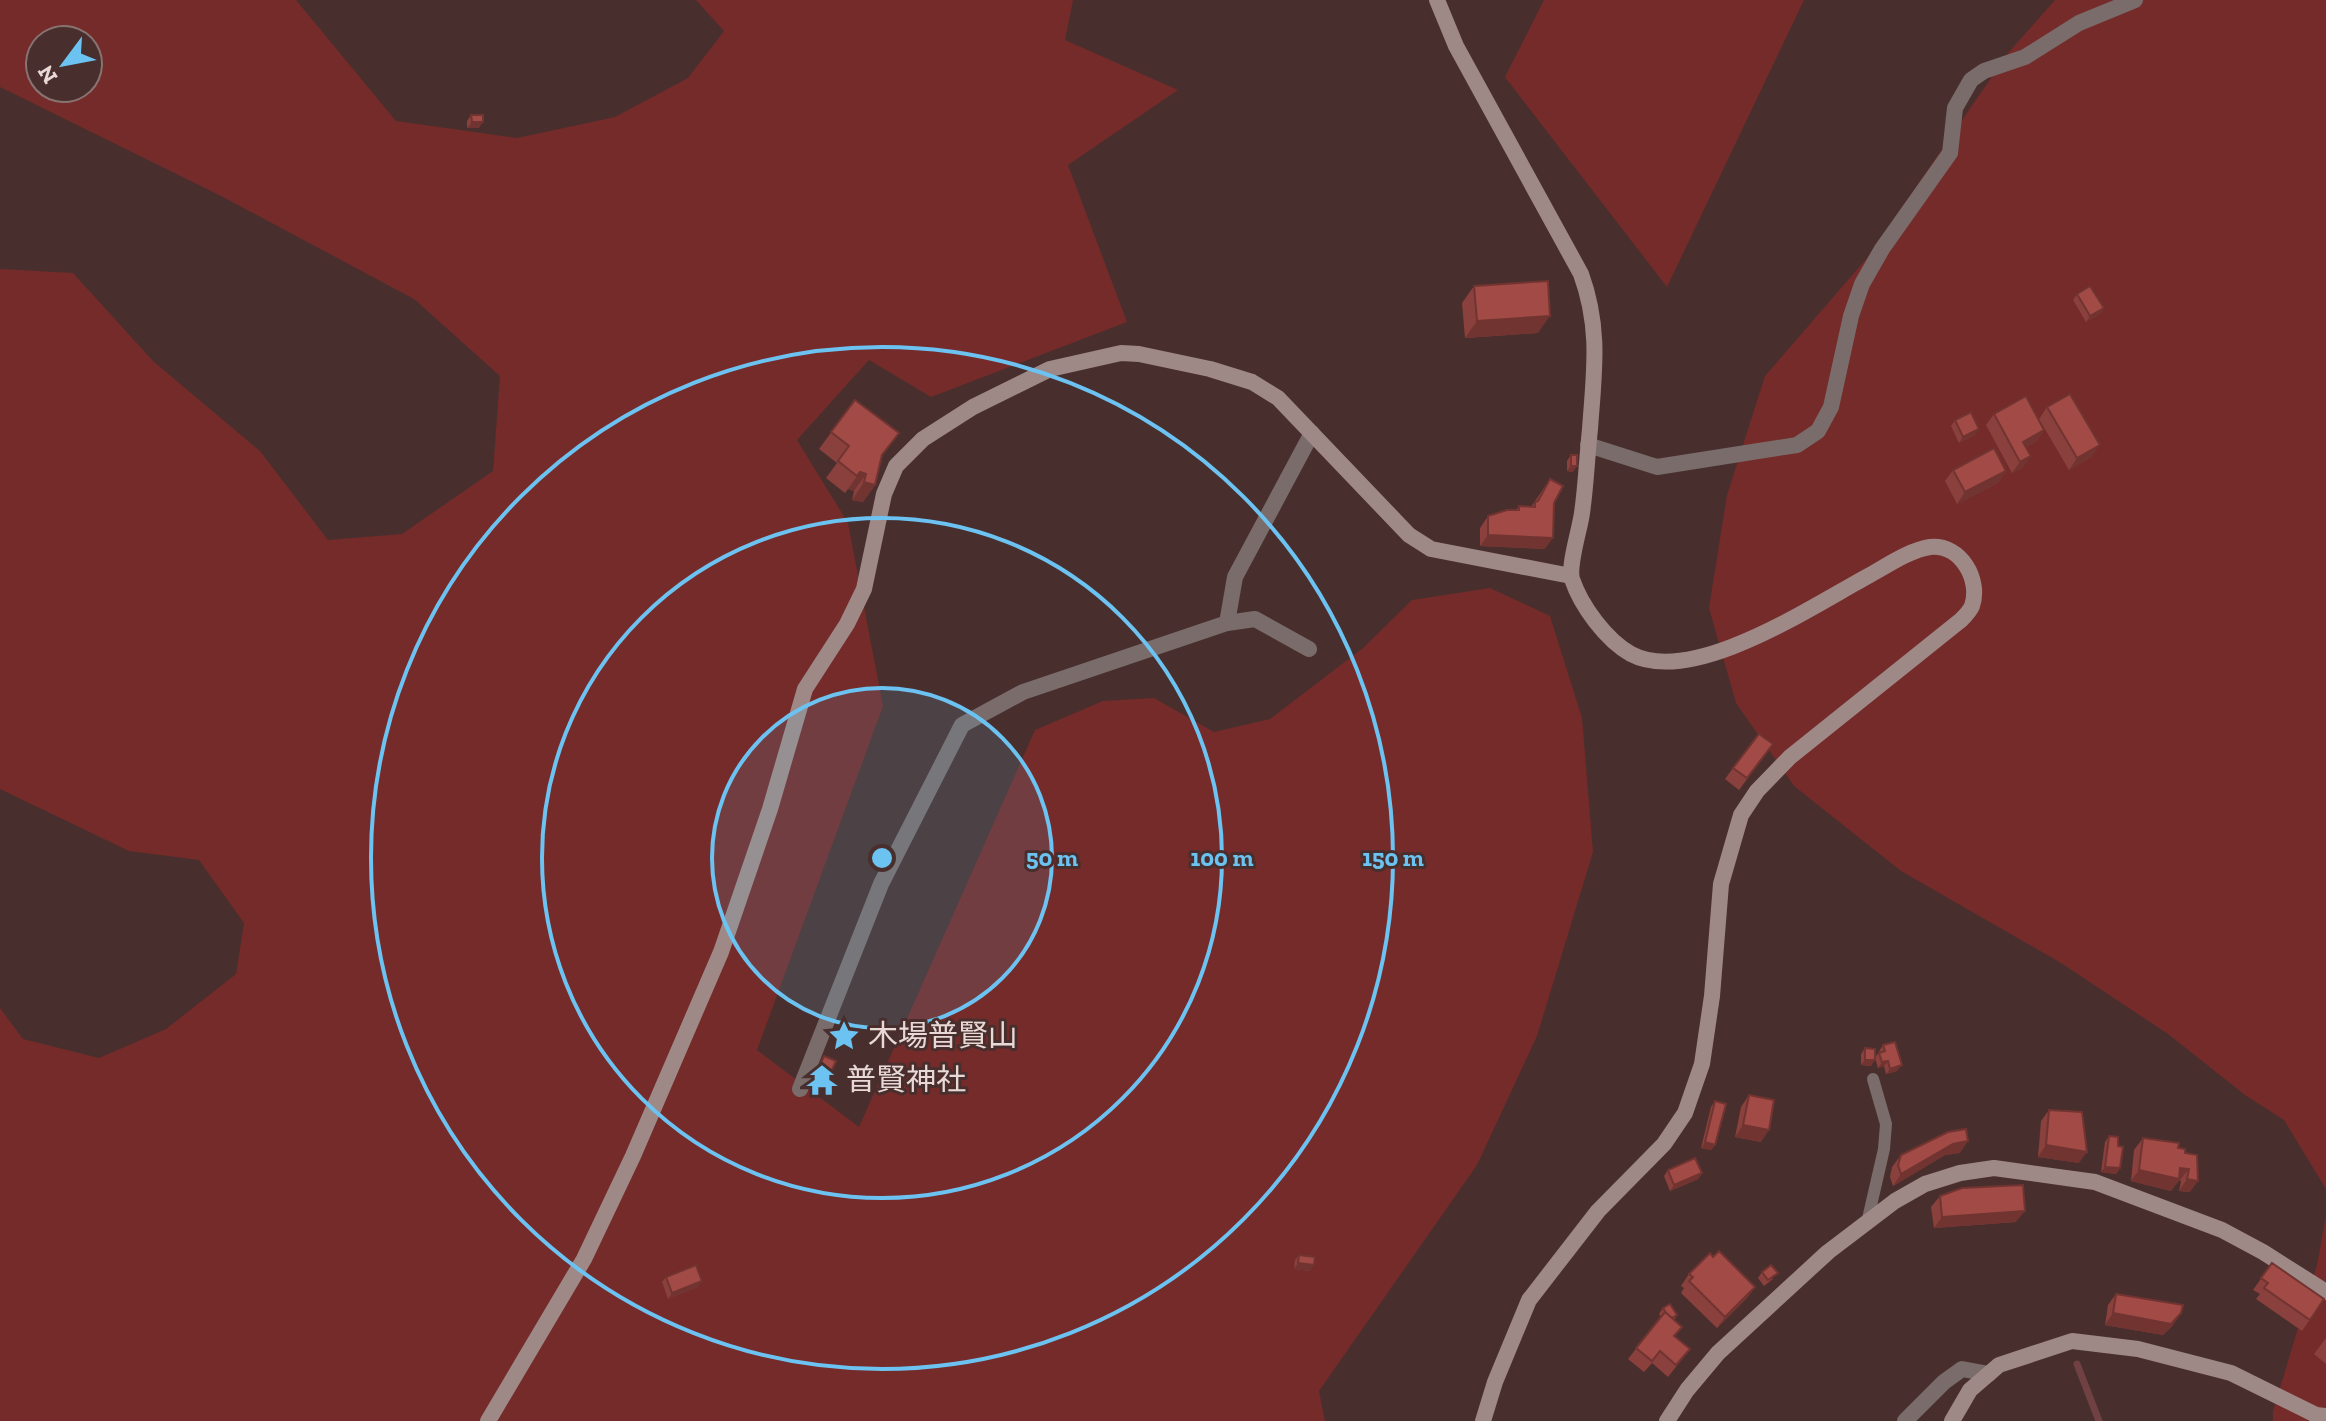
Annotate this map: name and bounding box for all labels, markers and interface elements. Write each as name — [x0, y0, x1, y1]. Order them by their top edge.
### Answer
north arrow — [24, 24, 104, 104]
text: N — [31, 60, 63, 89]
text: 50 m — [1026, 843, 1078, 872]
text: 100 m — [1191, 843, 1253, 872]
text: 150 m — [1362, 843, 1424, 872]
centre of rings — [868, 844, 896, 872]
place label: 木場普賢山 — [868, 1018, 1018, 1054]
place icon: 木場普賢山 — [827, 1019, 861, 1053]
place label: 普賢神社 — [846, 1062, 966, 1098]
temple icon: 普賢神社 — [805, 1063, 839, 1097]

